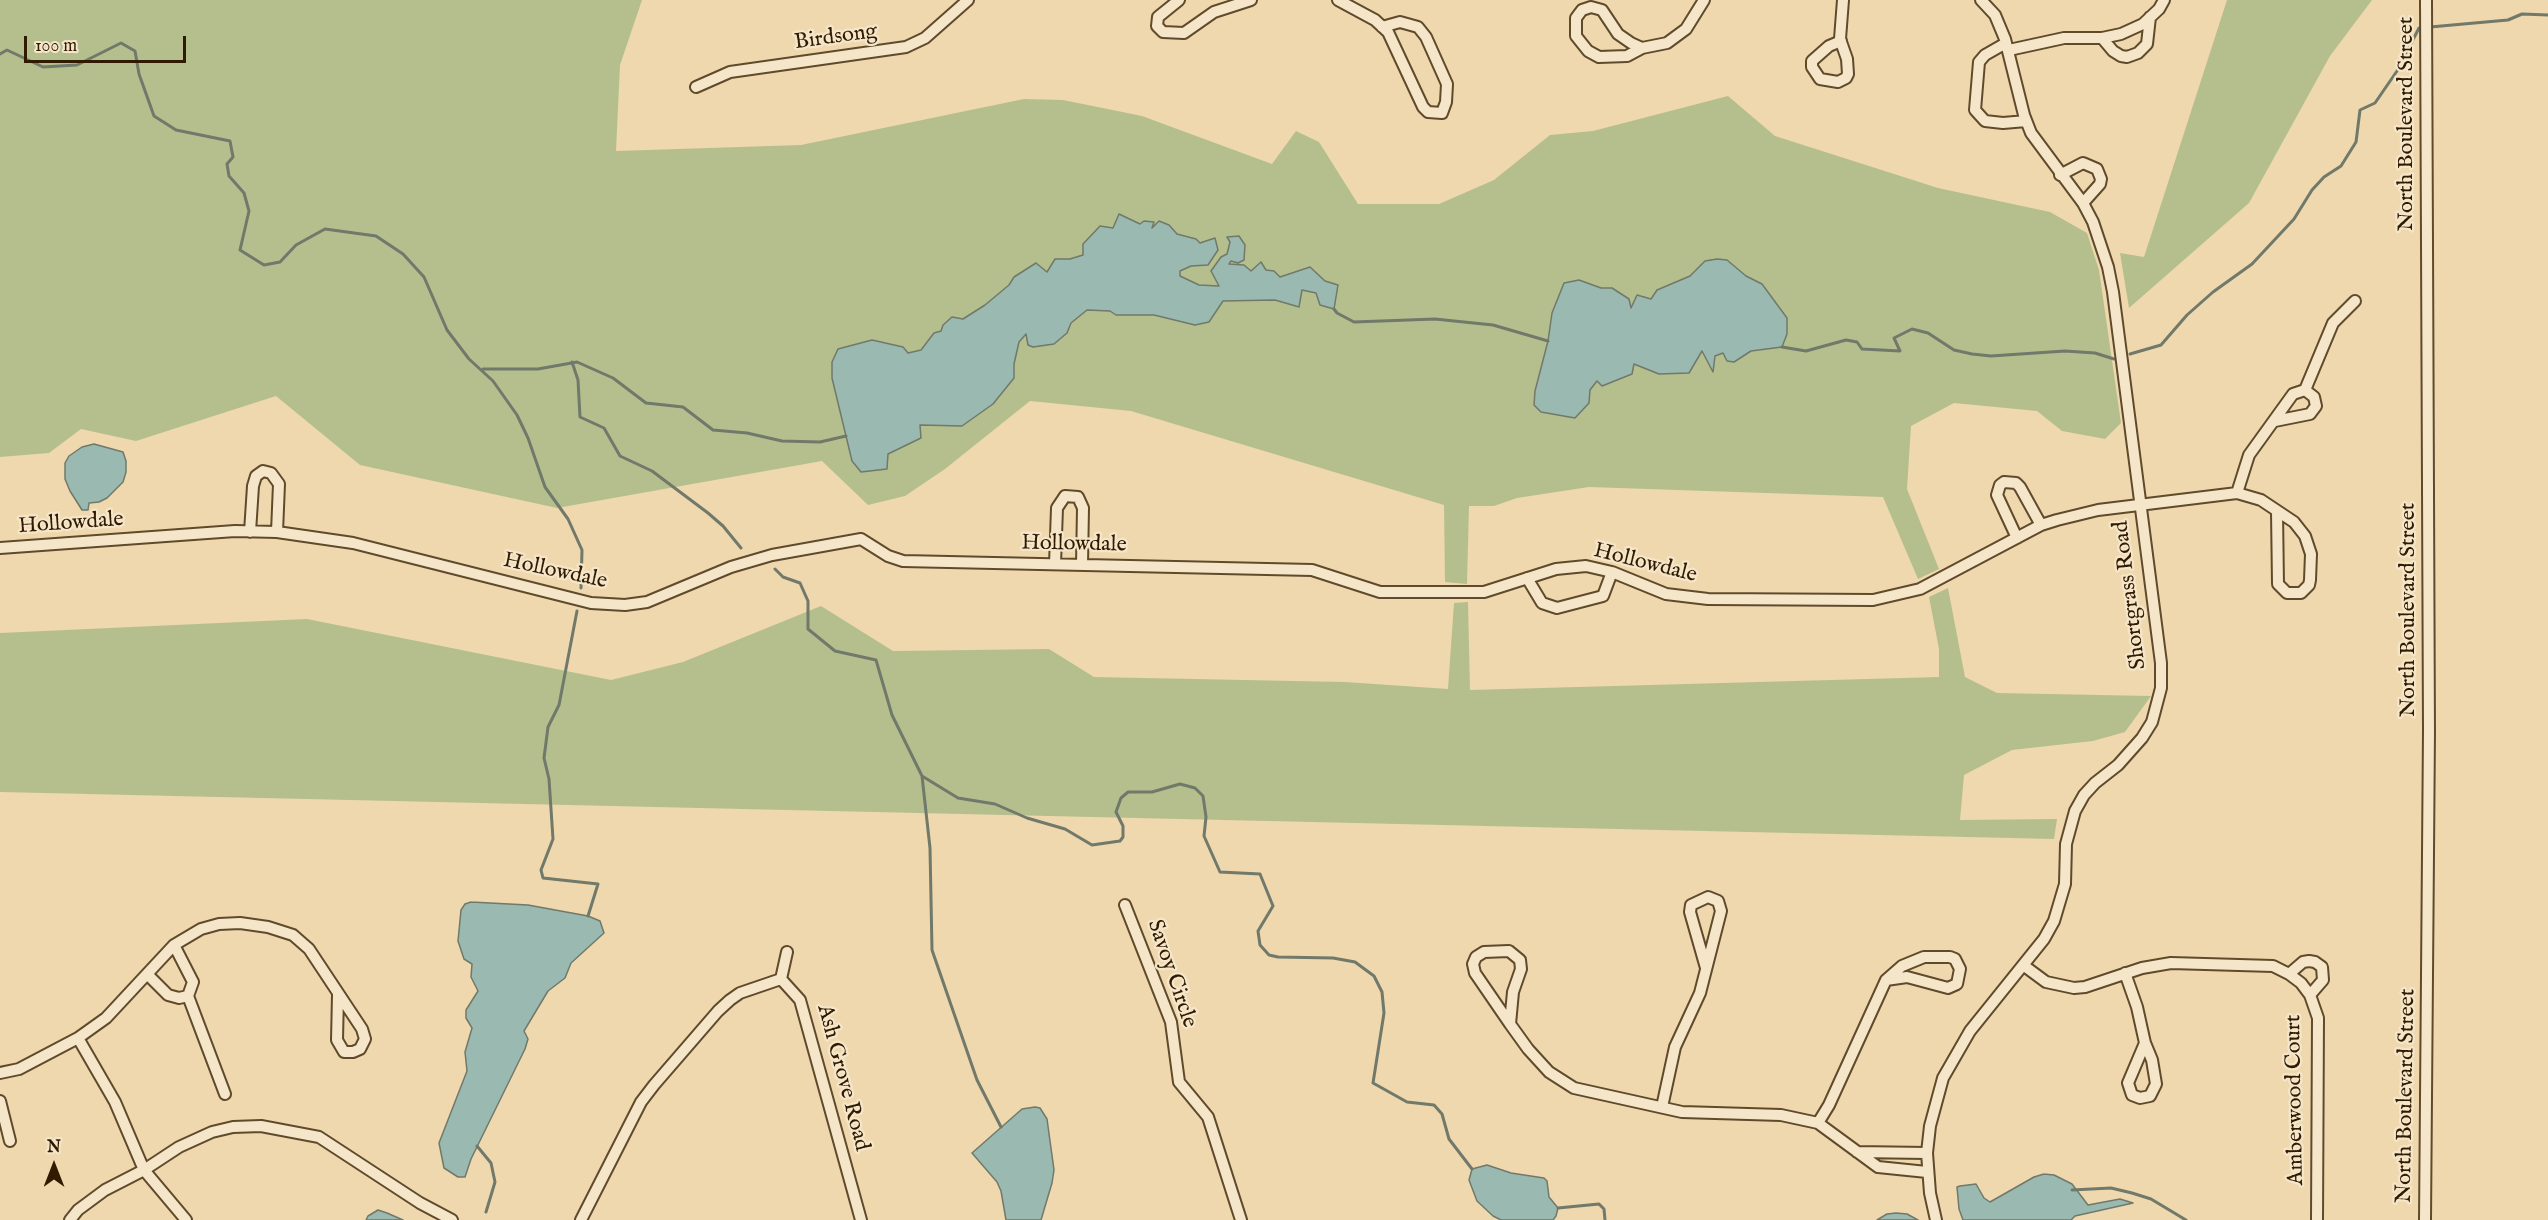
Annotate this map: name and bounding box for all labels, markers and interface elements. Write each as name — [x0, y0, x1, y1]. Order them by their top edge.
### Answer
street label: North Boulevard Street — [2394, 17, 2420, 231]
street label: Birdsong — [793, 19, 879, 57]
scale bar — [27, 24, 189, 62]
text: 100 m — [35, 35, 77, 58]
street label: North Boulevard Street — [2396, 503, 2422, 717]
street label: Hollowdale — [18, 507, 124, 541]
street label: Shortgrass Road — [2109, 519, 2153, 671]
street label: Hollowdale — [1021, 531, 1127, 559]
street label: Hollowdale — [1591, 538, 1699, 590]
street label: Hollowdale — [501, 548, 609, 596]
street label: Savoy Circle — [1140, 917, 1202, 1031]
street label: North Boulevard Street — [2392, 988, 2422, 1204]
street label: Ash Grove Road — [810, 1002, 874, 1154]
street label: Amberwood Court — [2281, 1014, 2311, 1186]
north arrow — [24, 1136, 84, 1196]
text: N — [47, 1138, 61, 1158]

